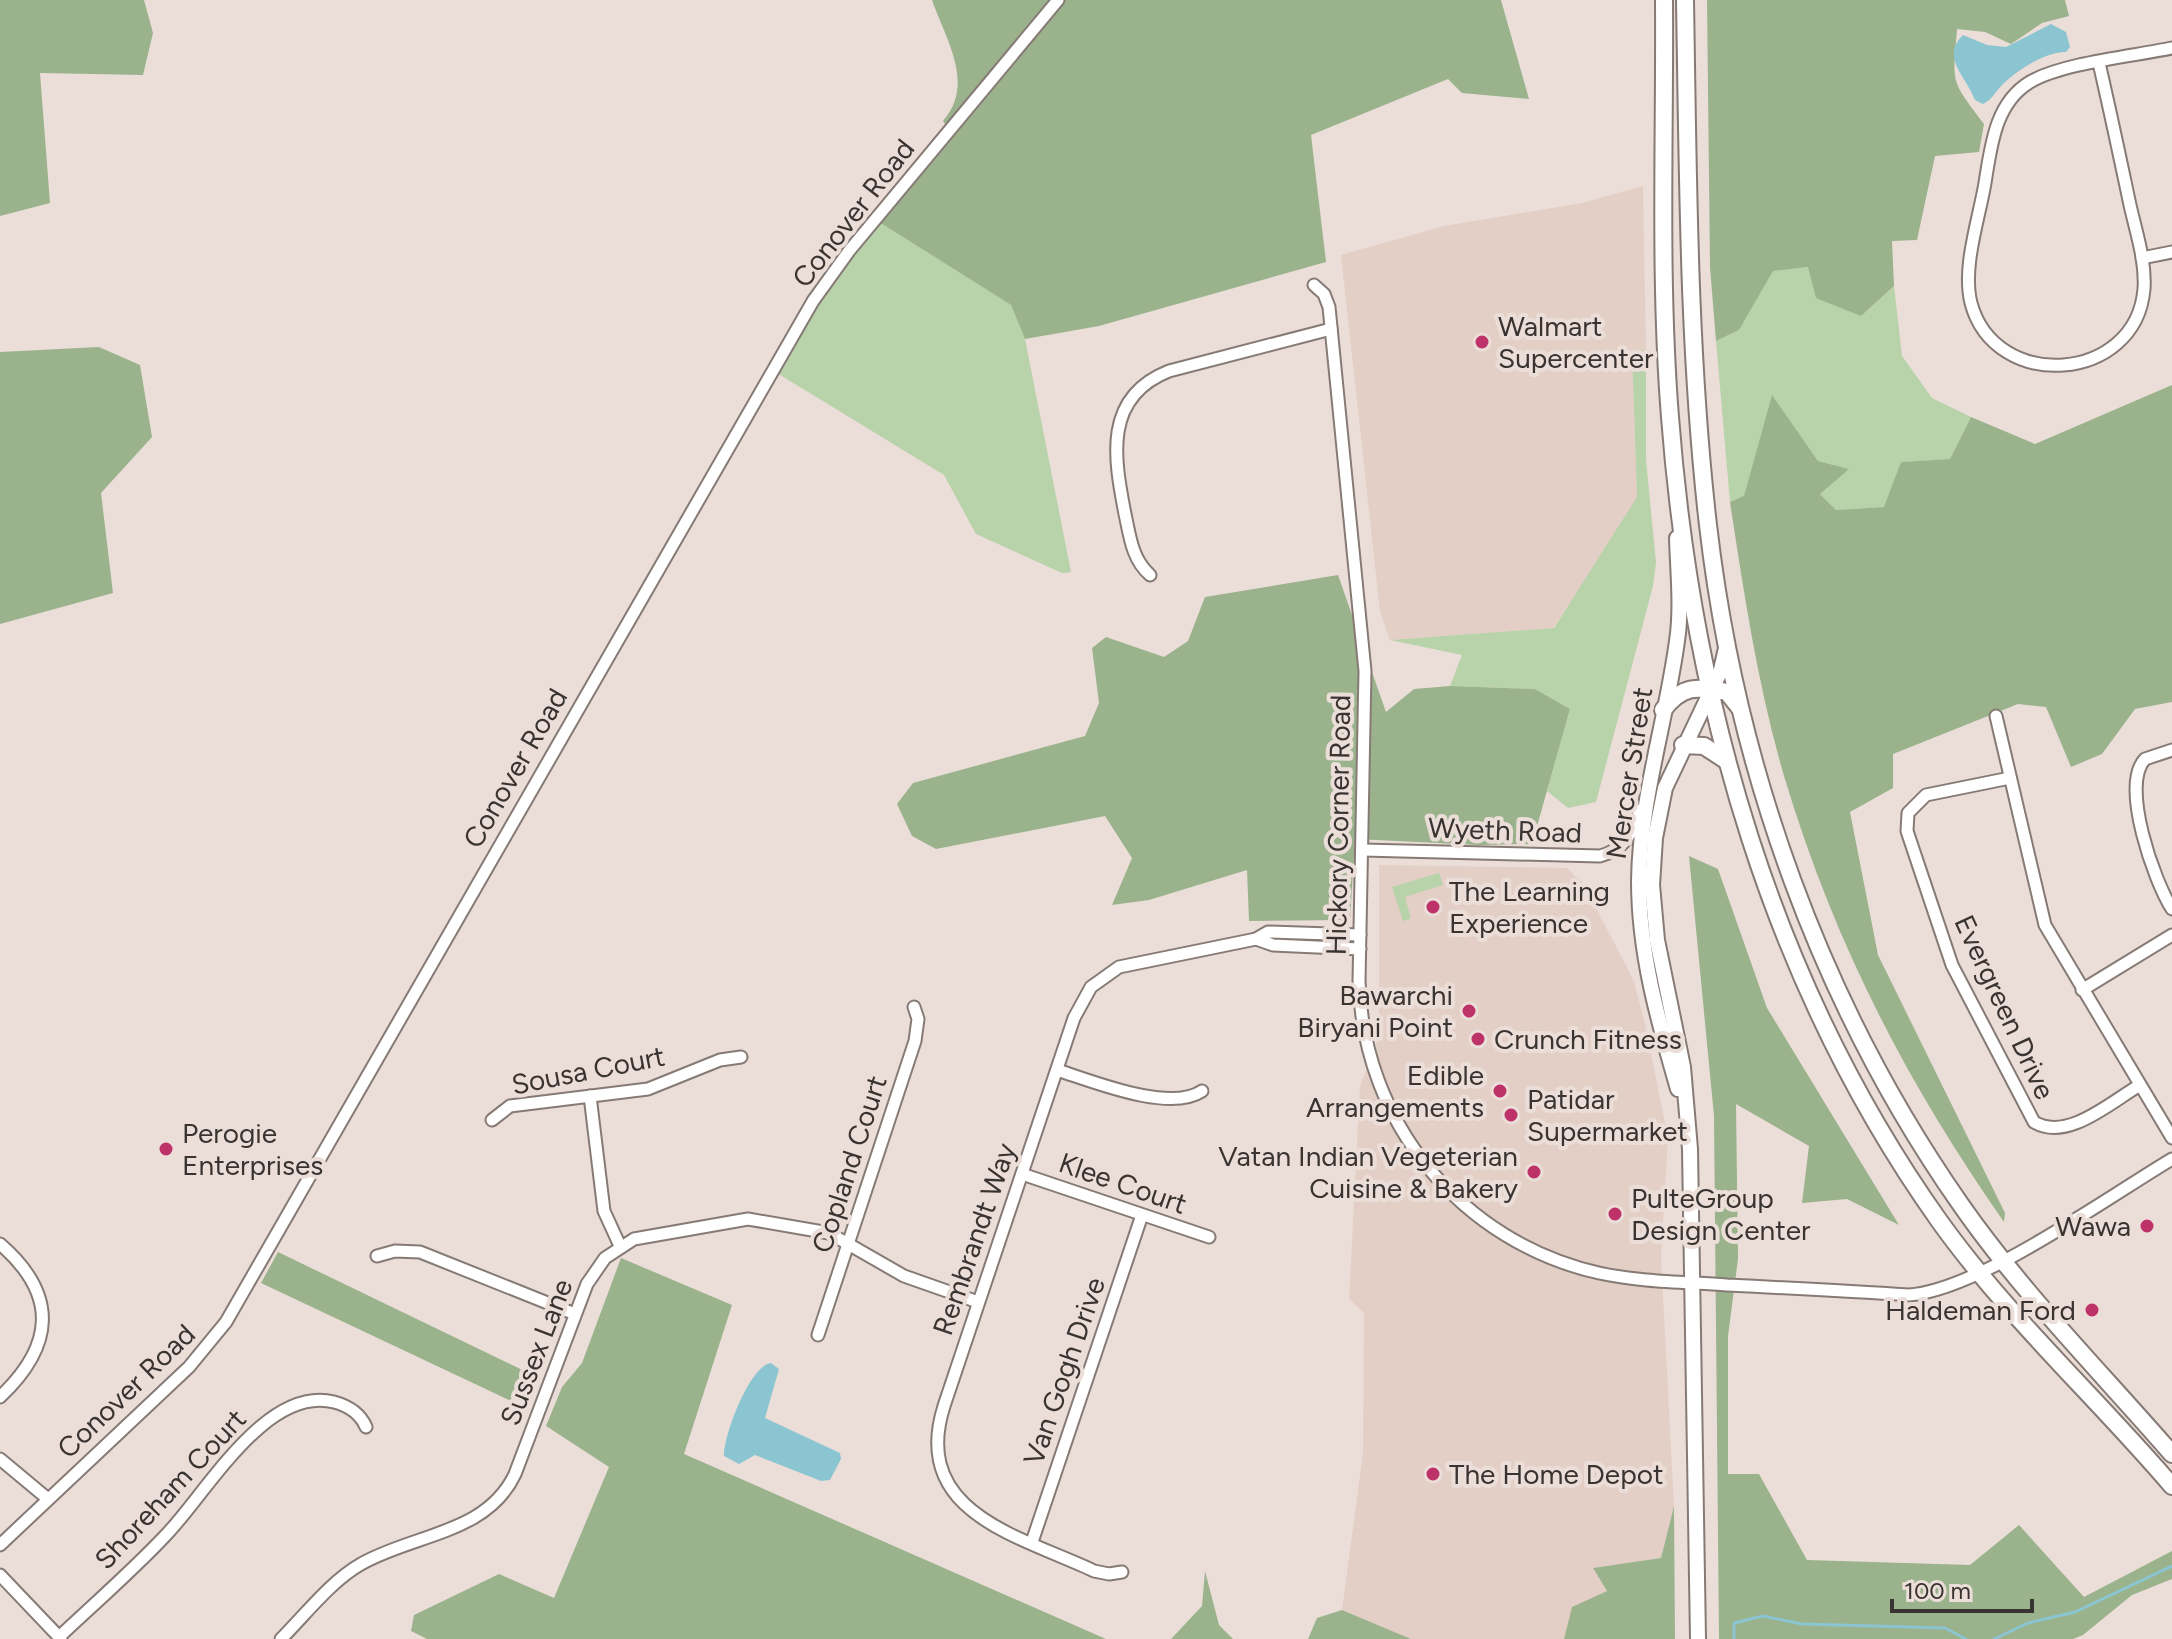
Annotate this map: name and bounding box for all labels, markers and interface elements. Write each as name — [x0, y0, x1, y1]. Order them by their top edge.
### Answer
street label: Conover Road — [785, 132, 921, 294]
place label: Walmart Supercenter — [1498, 309, 1654, 375]
marker: Walmart Supercenter — [1473, 333, 1491, 351]
street label: Conover Road — [456, 682, 574, 854]
street label: Mercer Street — [1599, 685, 1659, 861]
street label: Hickory Corner Road — [1319, 694, 1357, 956]
street label: Wyeth Road — [1427, 810, 1583, 850]
place label: The Learning Experience — [1449, 874, 1610, 940]
marker: The Learning Experience — [1424, 898, 1442, 916]
street label: Evergreen Drive — [1947, 909, 2063, 1105]
place label: Bawarchi Biryani Point — [1297, 978, 1453, 1044]
marker: Bawarchi Biryani Point — [1460, 1002, 1478, 1020]
place label: Crunch Fitness — [1494, 1022, 1682, 1056]
marker: Crunch Fitness — [1469, 1030, 1487, 1048]
street label: Sousa Court — [508, 1038, 668, 1102]
place label: Edible Arrangements — [1306, 1058, 1484, 1124]
street label: Copland Court — [804, 1071, 894, 1257]
marker: Edible Arrangements — [1491, 1082, 1509, 1100]
place label: Patidar Supermarket — [1527, 1082, 1688, 1148]
marker: Patidar Supermarket — [1502, 1106, 1520, 1124]
place label: Perogie Enterprises — [182, 1116, 323, 1182]
street label: Rembrandt Way — [925, 1138, 1023, 1340]
place label: Vatan Indian Vegeterian Cuisine & Bakery — [1218, 1139, 1518, 1205]
marker: Perogie Enterprises — [157, 1140, 175, 1158]
street label: Klee Court — [1055, 1145, 1191, 1221]
marker: Vatan Indian Vegeterian Cuisine & Bakery — [1525, 1163, 1543, 1181]
place label: PulteGroup Design Center — [1631, 1181, 1811, 1247]
marker: PulteGroup Design Center — [1606, 1205, 1624, 1223]
place label: Wawa — [2055, 1209, 2131, 1243]
marker: Wawa — [2138, 1217, 2156, 1235]
street label: Van Gogh Drive — [1016, 1273, 1112, 1469]
street label: Sussex Lane — [493, 1274, 579, 1430]
place label: Haldeman Ford — [1885, 1293, 2076, 1327]
marker: Haldeman Ford — [2083, 1301, 2101, 1319]
street label: Conover Road — [50, 1317, 202, 1465]
street label: Shoreham Court — [87, 1402, 253, 1576]
place label: The Home Depot — [1449, 1457, 1664, 1491]
marker: The Home Depot — [1424, 1465, 1442, 1483]
scale bar — [1892, 1563, 2032, 1613]
text: 100 m — [1904, 1576, 1971, 1605]

